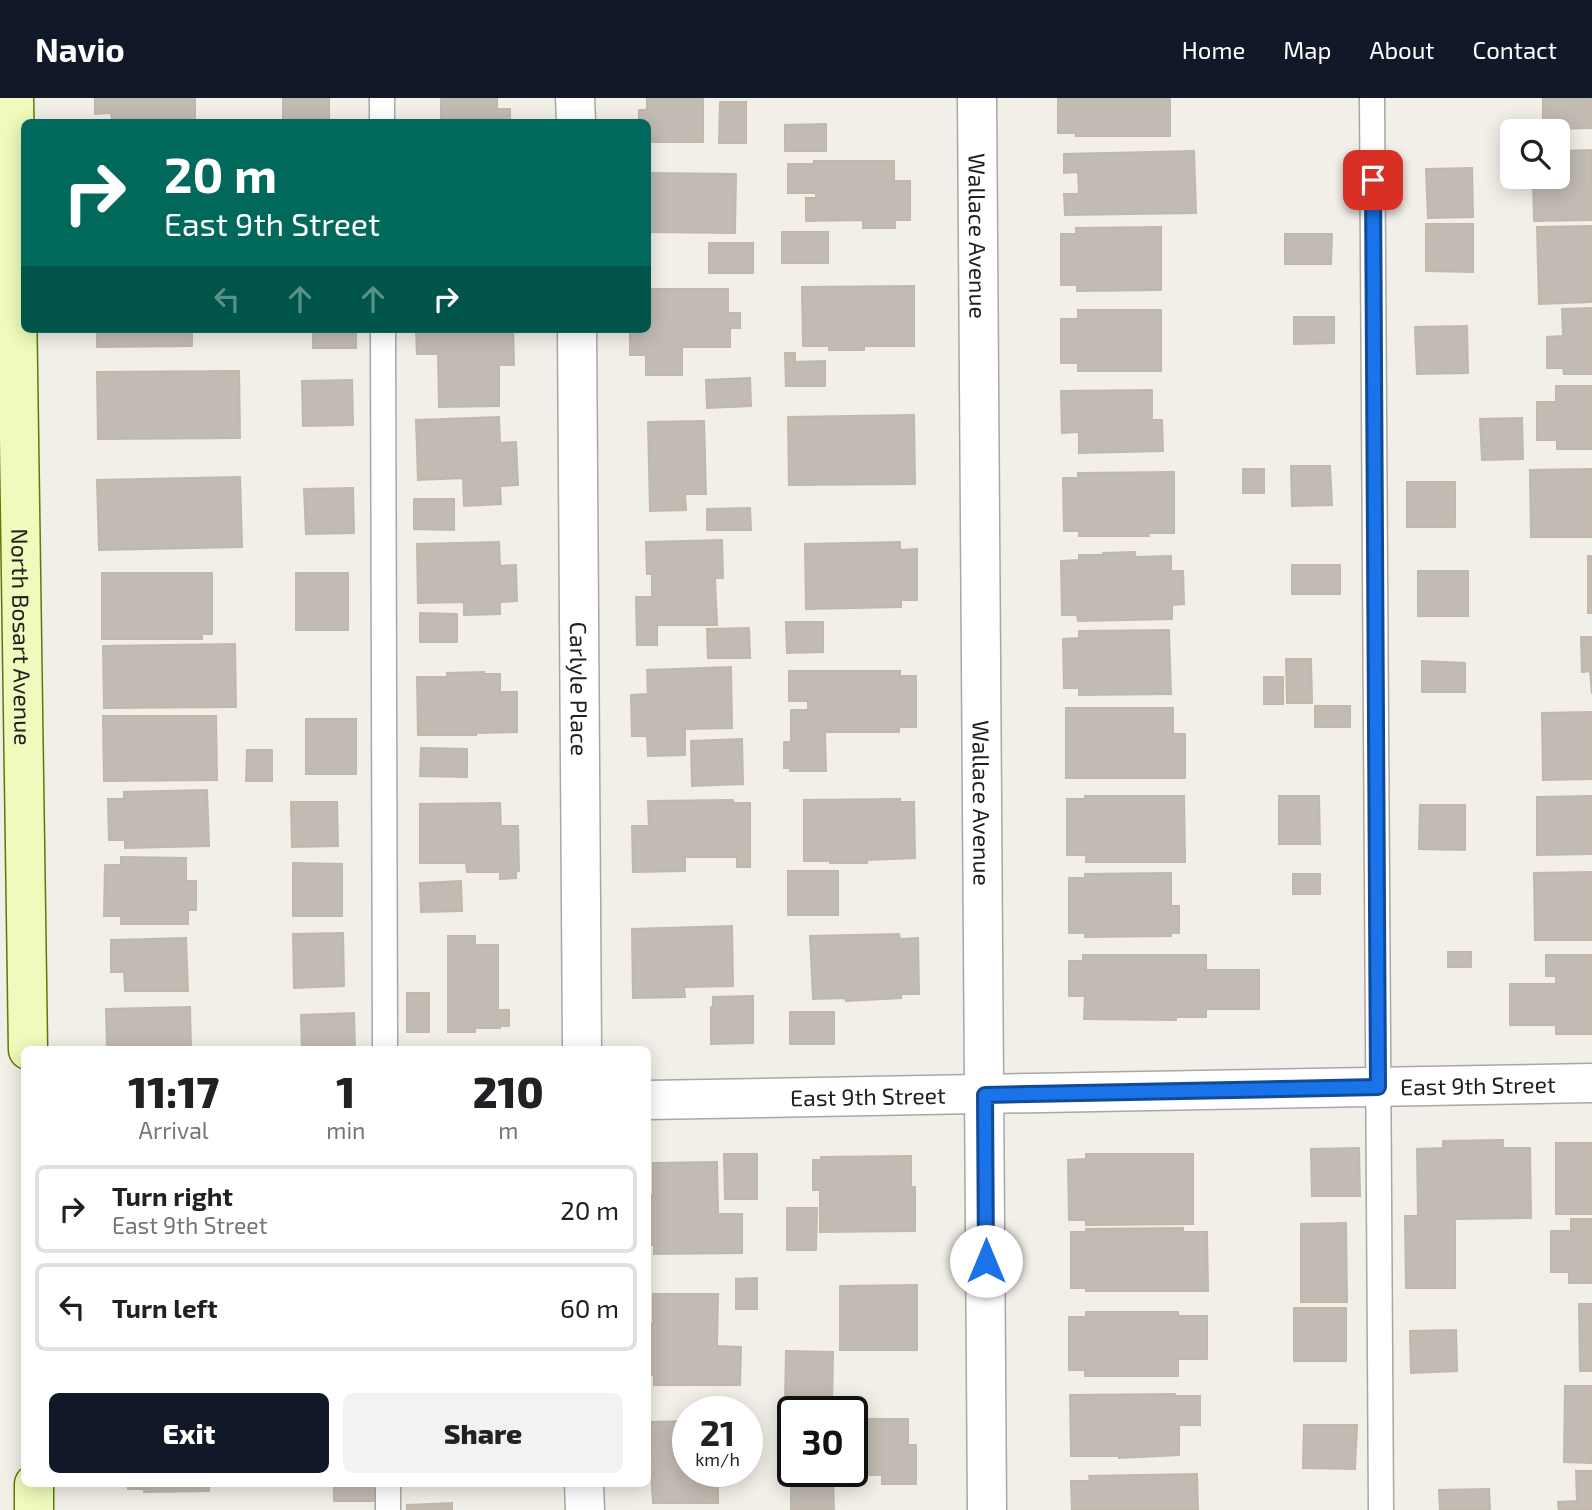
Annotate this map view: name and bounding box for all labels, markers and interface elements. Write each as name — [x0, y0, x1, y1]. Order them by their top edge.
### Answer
text: Navio — [35, 29, 125, 69]
text: Home — [1182, 35, 1245, 64]
text: Map — [1283, 35, 1331, 64]
text: About — [1369, 35, 1435, 64]
text: Contact — [1473, 35, 1557, 64]
map controls — [1500, 119, 1570, 189]
button: search — [1500, 119, 1570, 189]
text: 20 m — [164, 144, 277, 203]
icon: right — [49, 147, 140, 238]
pin — [1343, 150, 1403, 210]
street label: Wallace Avenue — [963, 153, 993, 319]
icon: arrive — [1354, 161, 1392, 199]
text: East 9th Street — [164, 204, 380, 242]
icon: left — [208, 280, 246, 318]
icon: ahead — [281, 280, 319, 318]
icon: ahead — [354, 280, 392, 318]
icon: right — [427, 280, 465, 318]
street label: North Bosart Avenue — [6, 528, 38, 746]
street label: Carlyle Place — [565, 622, 594, 756]
street label: Wallace Avenue — [967, 720, 997, 886]
text: 11:17 — [128, 1066, 219, 1116]
text: 1 — [336, 1066, 355, 1116]
text: 210 — [473, 1066, 544, 1116]
street label: East 9th Street — [1400, 1070, 1556, 1100]
street label: East 9th Street — [790, 1081, 946, 1111]
text: Arrival — [139, 1116, 209, 1144]
text: min — [326, 1116, 365, 1144]
text: m — [498, 1116, 518, 1144]
text: Turn right — [112, 1180, 233, 1211]
icon: right — [53, 1190, 91, 1228]
text: 20 m — [560, 1194, 619, 1225]
text: East 9th Street — [112, 1211, 267, 1239]
position arrow — [949, 1224, 1023, 1298]
icon: left — [53, 1288, 91, 1326]
text: Turn left — [112, 1292, 218, 1323]
text: 60 m — [560, 1292, 619, 1323]
button: Exit — [49, 1393, 329, 1473]
button: Share — [343, 1393, 623, 1473]
speed limit sign: 30 — [777, 1396, 868, 1487]
text: 21 — [700, 1411, 735, 1453]
text: km/h — [695, 1448, 740, 1470]

